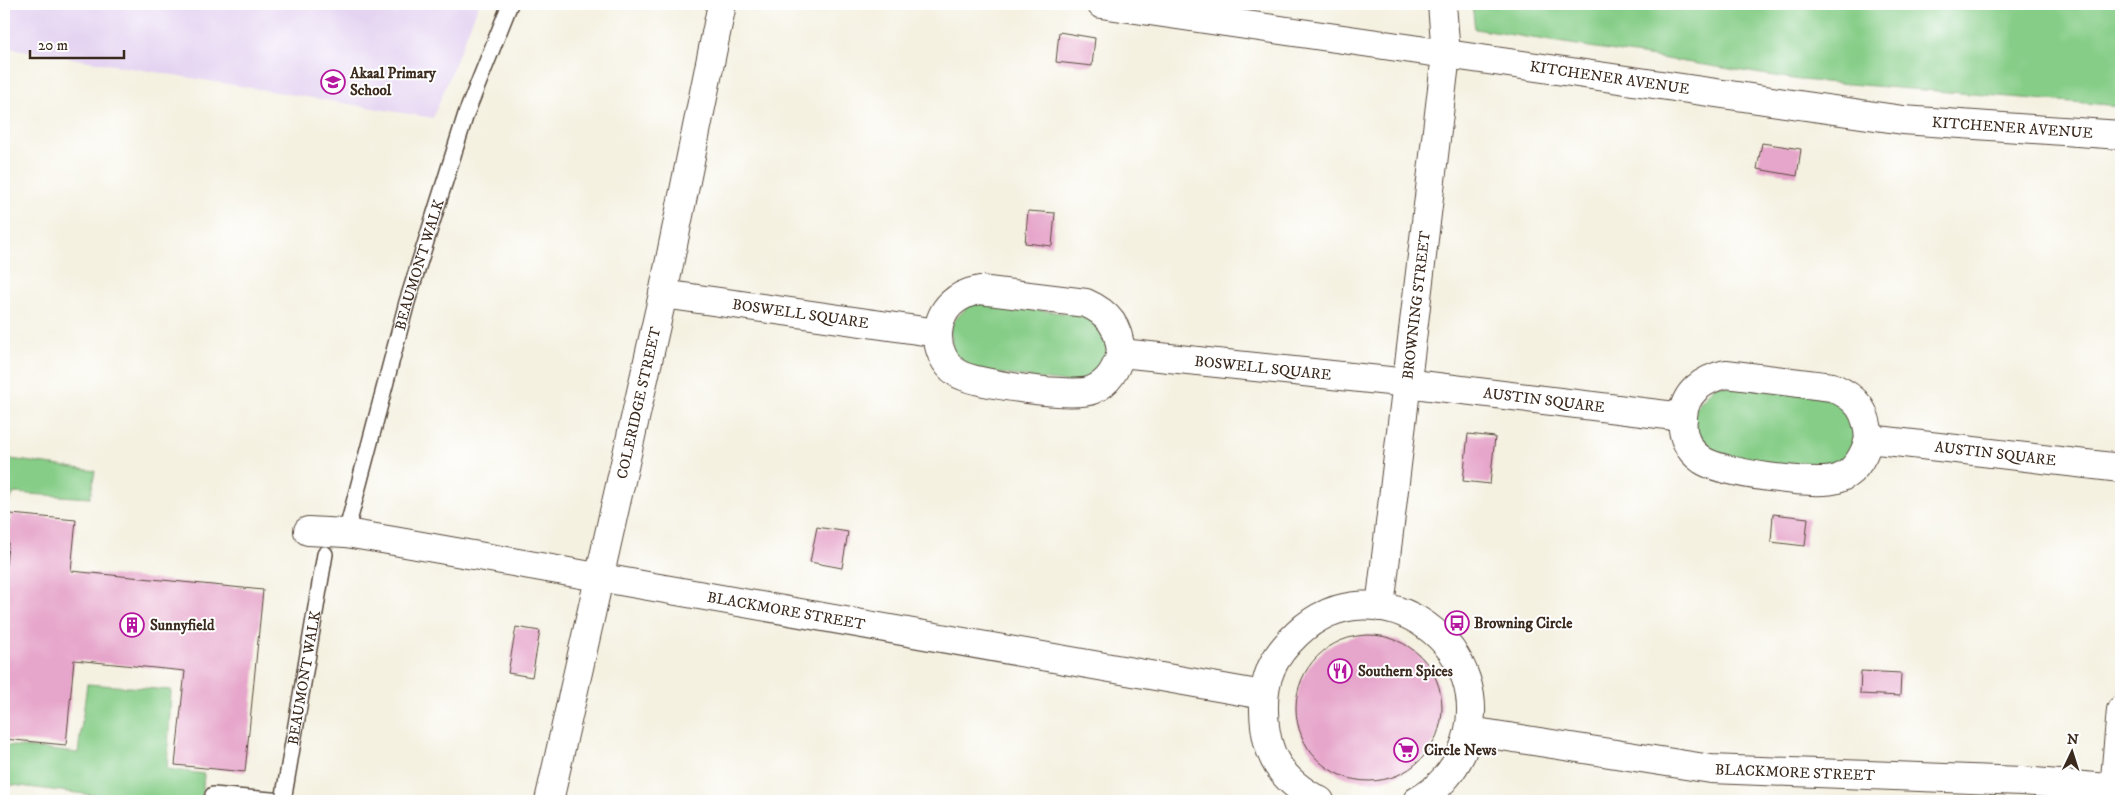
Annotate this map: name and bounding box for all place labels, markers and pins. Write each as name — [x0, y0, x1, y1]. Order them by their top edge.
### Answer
place label: Akaal Primary School — [349, 64, 437, 100]
school or university icon: Akaal Primary School — [320, 69, 346, 95]
bus stop icon: Browning Circle — [1444, 610, 1470, 636]
building icon: Sunnyfield — [119, 612, 145, 638]
place label: Browning Circle — [1474, 614, 1573, 633]
place label: Sunnyfield — [150, 616, 215, 635]
restaurant icon: Southern Spices — [1327, 658, 1353, 684]
place label: Southern Spices — [1358, 662, 1453, 681]
supermarket icon: Circle News — [1393, 737, 1419, 763]
place label: Circle News — [1424, 741, 1496, 760]

